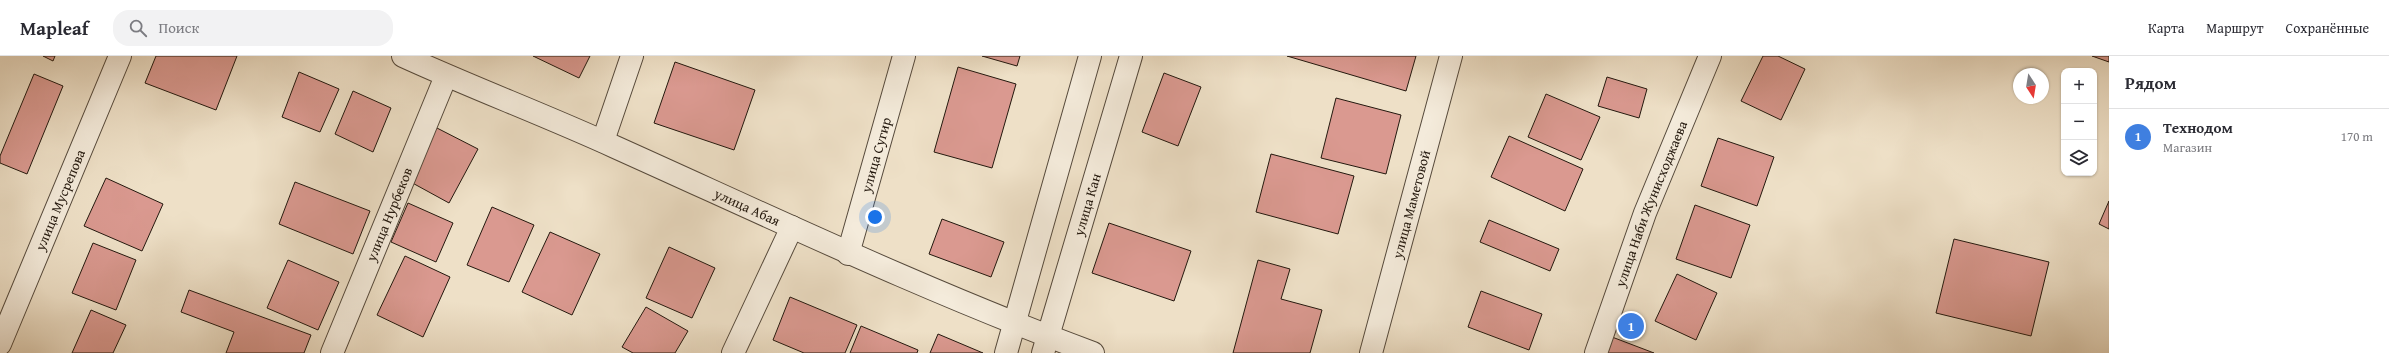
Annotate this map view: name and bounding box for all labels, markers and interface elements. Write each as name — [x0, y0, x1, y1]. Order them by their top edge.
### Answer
search box — [113, 10, 393, 46]
text: Mapleaf — [20, 14, 89, 42]
icon: search — [127, 17, 149, 39]
text: Поиск — [159, 17, 199, 38]
text: Карта — [2148, 18, 2184, 38]
text: Маршрут — [2206, 18, 2264, 38]
text: Сохранённые — [2286, 18, 2369, 38]
north arrow — [2013, 68, 2049, 104]
map controls — [2061, 68, 2097, 176]
button: + — [2061, 68, 2097, 104]
text: Рядом — [2125, 70, 2176, 95]
button: − — [2061, 104, 2097, 140]
street label: улица Сугир — [856, 114, 896, 196]
street label: улица Наби Жунисходжаева — [1610, 117, 1692, 291]
text: Технодом — [2163, 117, 2233, 138]
text: 1 — [2135, 127, 2141, 146]
text: 170 m — [2341, 127, 2373, 146]
text: Магазин — [2163, 138, 2212, 157]
button: layers — [2061, 140, 2097, 176]
street label: улица Мусрепова — [30, 146, 90, 255]
street label: улица Маметовой — [1387, 148, 1435, 262]
street label: улица Нурбеков — [360, 164, 417, 265]
street label: улица Кан — [1068, 171, 1106, 239]
street label: улица Абая — [710, 183, 783, 231]
your location — [865, 207, 885, 227]
pin: 1 — [1618, 311, 1644, 341]

